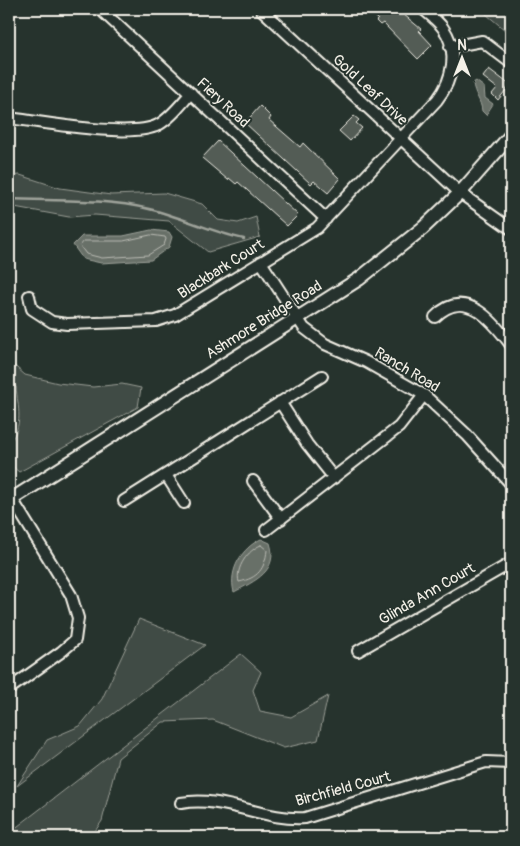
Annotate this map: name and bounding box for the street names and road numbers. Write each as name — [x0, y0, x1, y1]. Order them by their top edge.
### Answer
street label: Gold Leaf Drive — [328, 50, 412, 130]
street label: Fiery Road — [193, 74, 253, 132]
street label: Blackbark Court — [174, 234, 269, 303]
street label: Ashmore Bridge Road — [202, 277, 326, 363]
street label: Ranch Road — [371, 343, 443, 397]
street label: Glinda Ann Court — [375, 558, 479, 629]
street label: Birchfield Court — [293, 767, 394, 811]

